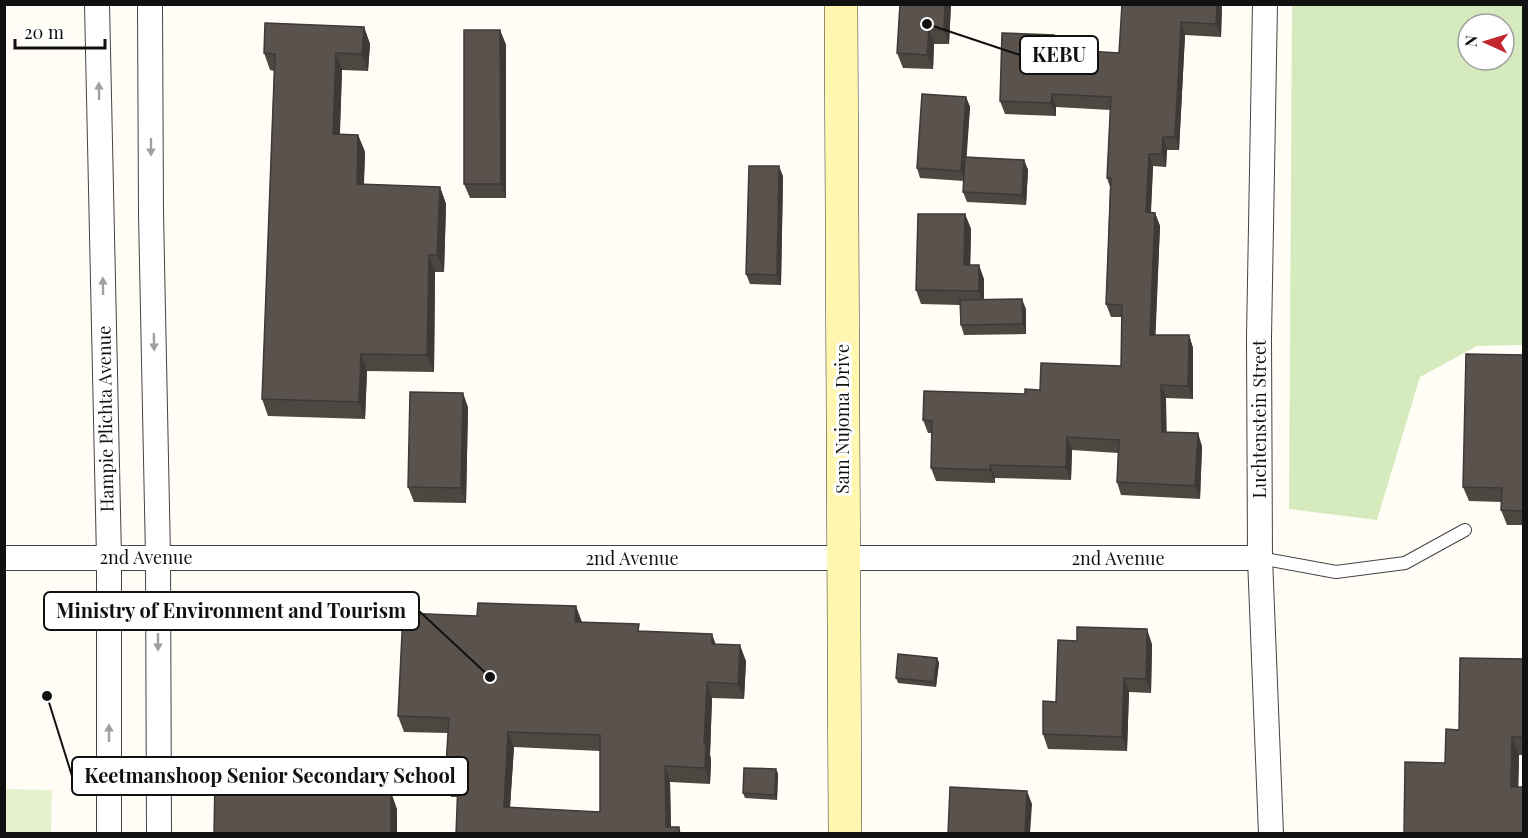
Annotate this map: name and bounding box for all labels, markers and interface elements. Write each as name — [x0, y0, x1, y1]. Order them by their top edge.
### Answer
scale bar — [15, 12, 105, 50]
north arrow — [1456, 12, 1516, 72]
text: 20 m — [24, 20, 64, 44]
text: N — [1460, 34, 1481, 47]
callout: KEBU — [1020, 36, 1098, 74]
text: KEBU — [1032, 40, 1086, 67]
one-way arrow — [94, 82, 104, 101]
one-way arrow — [146, 137, 156, 156]
one-way arrow — [98, 277, 108, 296]
street label: Hampie Plichta Avenue — [91, 326, 119, 512]
one-way arrow — [149, 332, 159, 351]
street label: Luchtenstein Street — [1247, 339, 1271, 498]
street label: Sam Nujoma Drive — [830, 344, 854, 494]
street label: 2nd Avenue — [99, 545, 193, 569]
street label: 2nd Avenue — [585, 546, 679, 570]
street label: 2nd Avenue — [1071, 546, 1165, 570]
callout: Ministry of Environment and Tourism — [44, 592, 419, 630]
text: Ministry of Environment and Tourism — [56, 596, 406, 623]
one-way arrow — [153, 632, 163, 651]
one-way arrow — [104, 724, 114, 743]
callout: Keetmanshoop Senior Secondary School — [72, 757, 468, 795]
text: Keetmanshoop Senior Secondary School — [84, 761, 456, 788]

